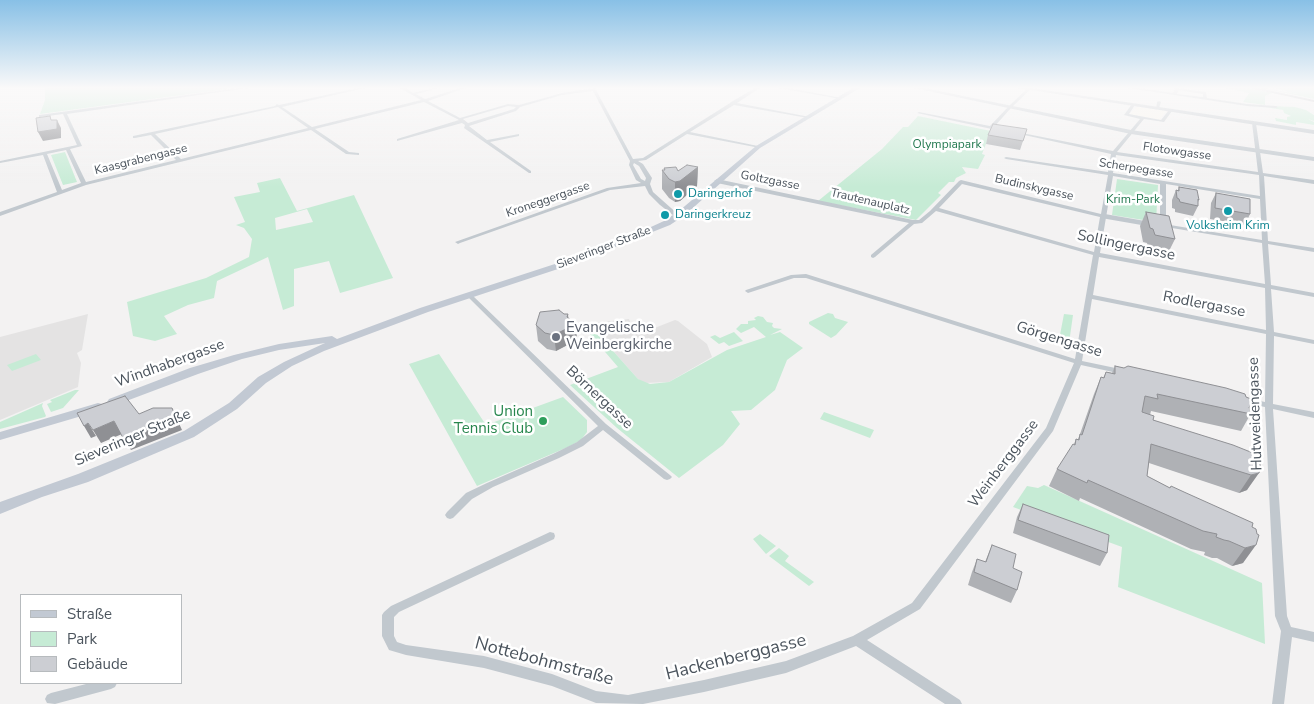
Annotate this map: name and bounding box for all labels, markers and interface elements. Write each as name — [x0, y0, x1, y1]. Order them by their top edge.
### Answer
park label: Olympiapark — [913, 138, 981, 152]
street label: Flotowgasse — [1142, 140, 1212, 164]
street label: Kaasgrabengasse — [93, 142, 189, 178]
street label: Scherpegasse — [1098, 156, 1174, 182]
street label: Goltzgasse — [739, 168, 801, 194]
street label: Budinskygasse — [993, 172, 1075, 204]
street label: Kroneggergasse — [504, 179, 592, 221]
street label: Trautenauplatz — [829, 186, 911, 218]
place label: Daringerhof — [688, 187, 752, 201]
marker: Daringerhof — [672, 188, 684, 200]
park label: Krim-Park — [1106, 193, 1160, 207]
marker: Volksheim Krim — [1222, 205, 1234, 217]
place label: Daringerkreuz — [675, 208, 751, 222]
marker: Daringerkreuz — [659, 209, 671, 221]
place label: Volksheim Krim — [1186, 219, 1270, 233]
street label: Sieveringer Straße — [555, 223, 653, 273]
street label: Sollingergasse — [1075, 227, 1177, 265]
street label: Rodlergasse — [1161, 288, 1247, 322]
street label: Görgengasse — [1014, 318, 1104, 362]
place label: Evangelische Weinbergkirche — [566, 319, 672, 354]
marker: Evangelische Weinbergkirche — [550, 331, 562, 343]
street label: Windhabergasse — [113, 336, 227, 392]
street label: Hutweidengasse — [1245, 357, 1267, 471]
street label: Börnergasse — [562, 363, 636, 433]
place label: Union Tennis Club — [454, 403, 533, 438]
street label: Sieveringer Straße — [72, 405, 194, 471]
marker: Union Tennis Club — [537, 415, 549, 427]
street label: Weinberggasse — [965, 416, 1043, 512]
legend — [20, 594, 182, 684]
text: Straße — [67, 604, 112, 624]
text: Park — [67, 629, 97, 649]
street label: Hackenberggasse — [663, 630, 809, 686]
street label: Nottebohmstraße — [472, 633, 616, 691]
text: Gebäude — [67, 654, 128, 674]

